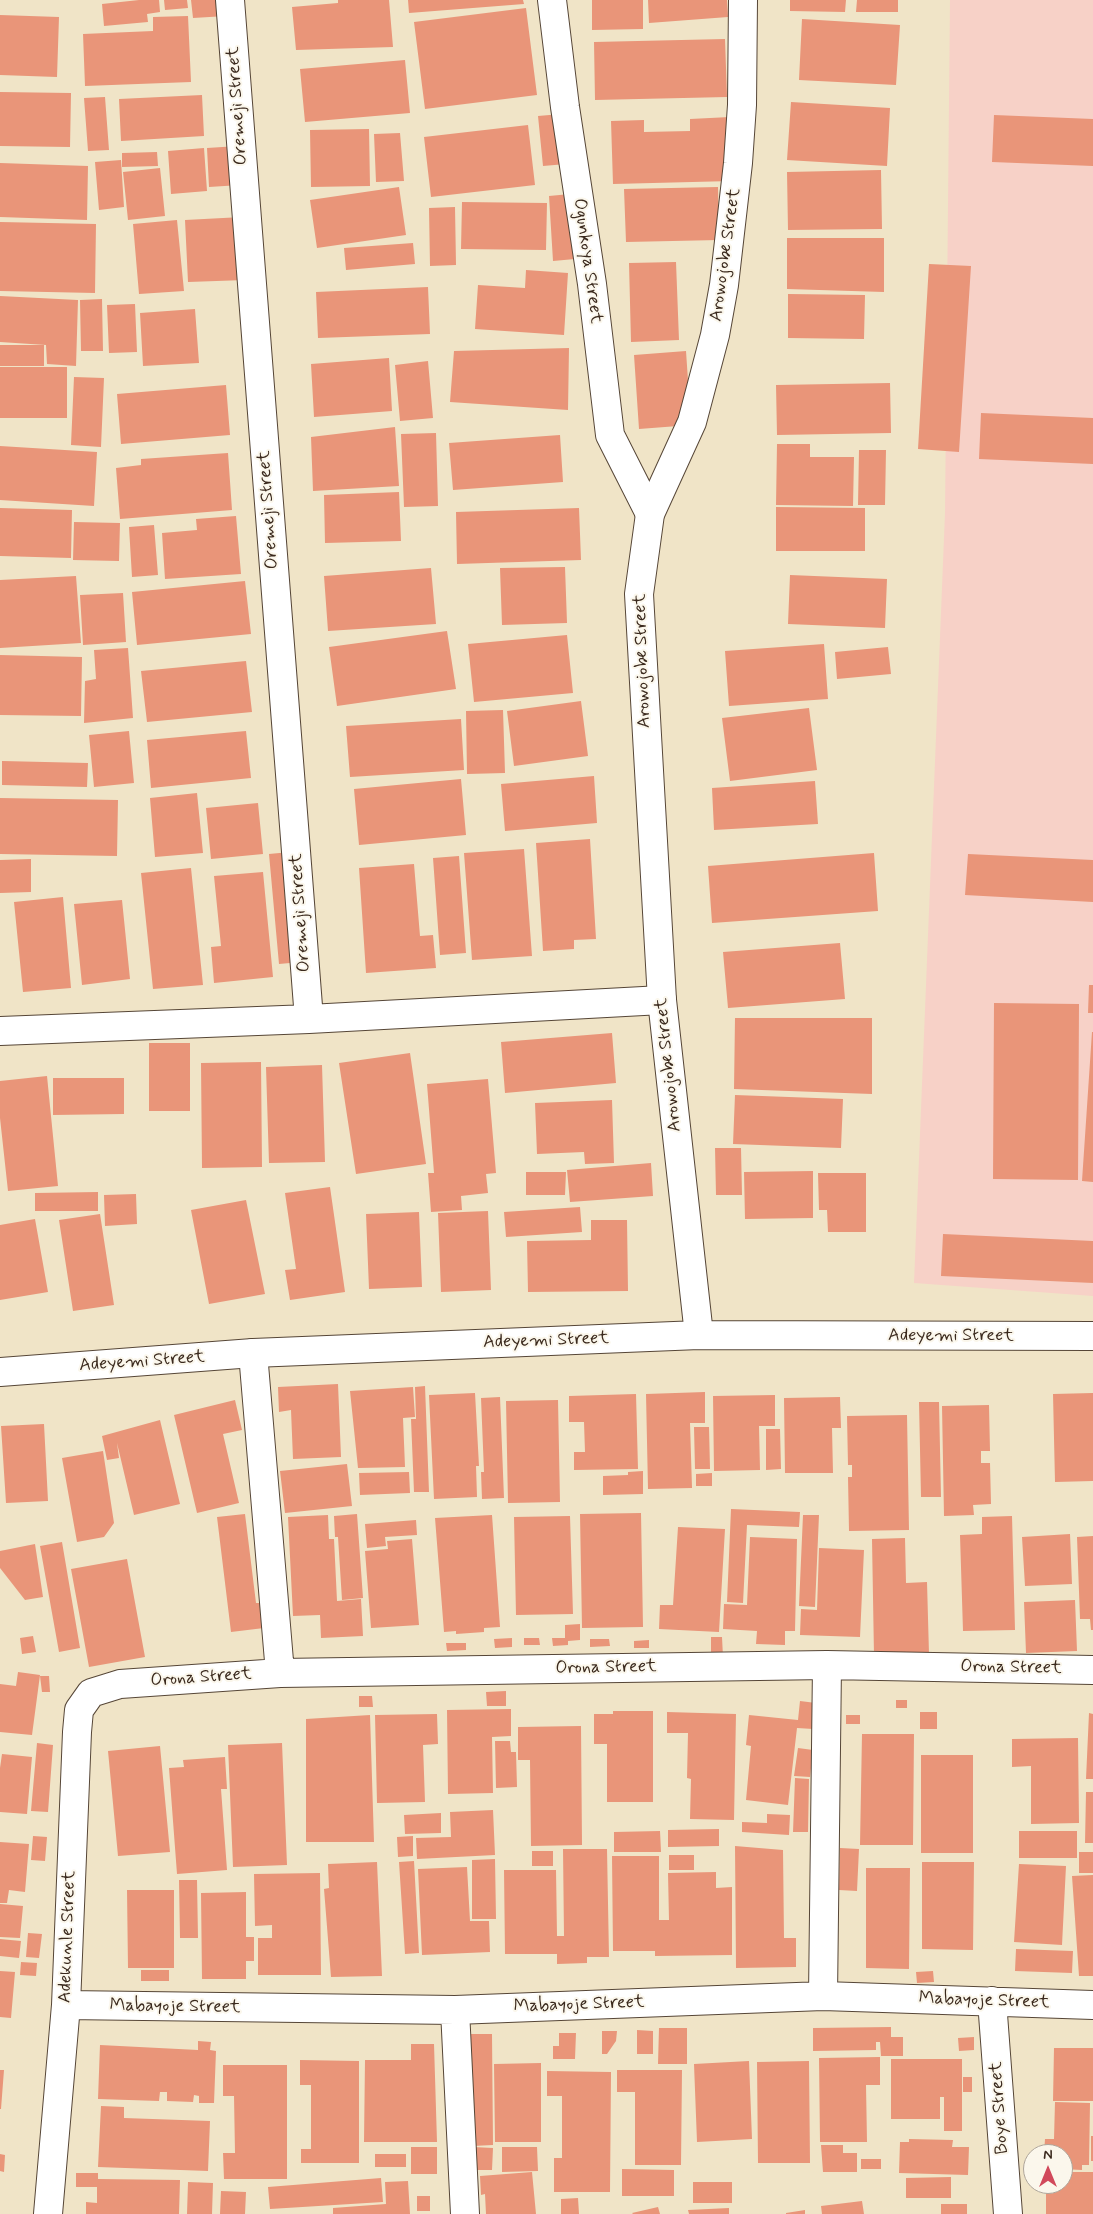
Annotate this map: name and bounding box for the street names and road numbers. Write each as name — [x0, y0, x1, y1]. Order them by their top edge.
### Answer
street label: Oremeji Street — [223, 46, 253, 166]
street label: Arowojobe Street — [706, 187, 746, 323]
street label: Ogunkoya Street — [568, 197, 606, 325]
street label: Oremeji Street — [254, 450, 284, 570]
street label: Arowojobe Street — [630, 593, 656, 729]
street label: Oremeji Street — [286, 853, 316, 973]
street label: Arowojobe Street — [651, 997, 687, 1133]
street label: Adeyemi Street — [888, 1325, 1014, 1347]
street label: Adeyemi Street — [483, 1328, 609, 1354]
street label: Adeyemi Street — [79, 1347, 205, 1377]
street label: Orona Street — [555, 1656, 657, 1680]
street label: Orona Street — [960, 1656, 1062, 1680]
street label: Orona Street — [150, 1664, 252, 1692]
street label: Adekunle Street — [55, 1870, 81, 2004]
street label: Mabayoje Street — [918, 1988, 1050, 2014]
street label: Mabayoje Street — [513, 1992, 645, 2018]
street label: Mabayoje Street — [109, 1995, 241, 2019]
street label: Boye Street — [986, 2061, 1014, 2155]

